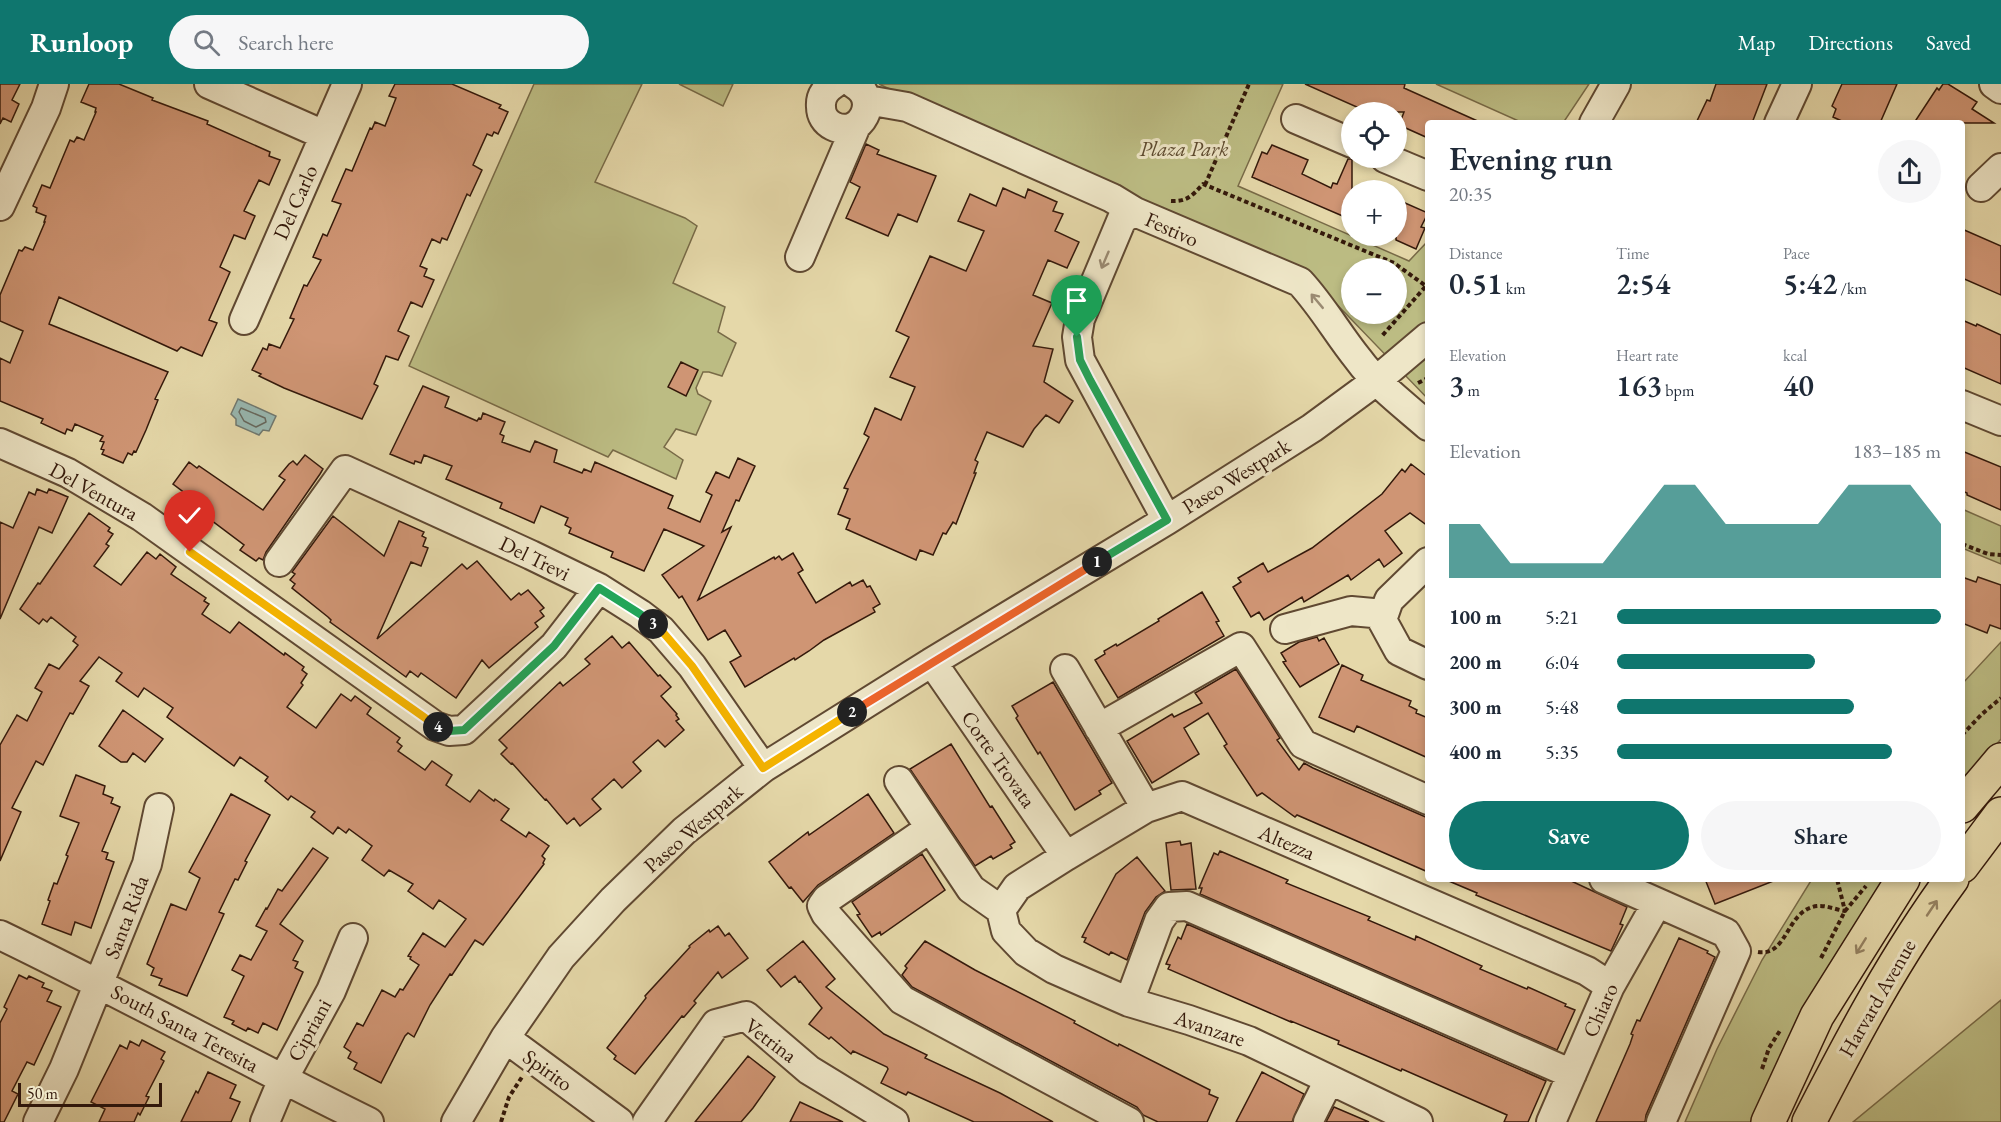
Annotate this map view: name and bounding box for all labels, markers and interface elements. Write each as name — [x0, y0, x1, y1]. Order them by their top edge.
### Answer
search box — [169, 15, 589, 69]
text: Runloop — [30, 24, 133, 60]
icon: search — [190, 26, 223, 59]
text: Search here — [238, 28, 334, 57]
text: Map — [1738, 29, 1775, 56]
text: Directions — [1808, 29, 1893, 56]
text: Saved — [1926, 29, 1971, 56]
map controls — [1341, 102, 1407, 324]
button: locate — [1341, 102, 1407, 168]
park label: Plaza Park — [1139, 135, 1229, 162]
text: Evening run — [1449, 137, 1613, 180]
button: share — [1878, 140, 1941, 203]
street label: Del Carlo — [267, 160, 323, 244]
button: + — [1341, 180, 1407, 246]
text: 20:35 — [1449, 181, 1492, 207]
street label: Festivo — [1141, 205, 1203, 253]
text: Distance — [1449, 243, 1502, 264]
text: Time — [1616, 243, 1649, 264]
text: Pace — [1783, 243, 1810, 264]
one-way arrow — [1099, 250, 1110, 268]
button: − — [1341, 258, 1407, 324]
text: 0.51 — [1449, 264, 1502, 303]
text: 2:54 — [1616, 264, 1670, 303]
text: 5:42 — [1783, 264, 1837, 303]
pin — [1051, 275, 1102, 337]
text: km — [1502, 278, 1526, 299]
text: /km — [1837, 278, 1867, 299]
icon: arrive — [1060, 284, 1093, 317]
one-way arrow — [1310, 293, 1323, 309]
text: Elevation — [1449, 345, 1507, 366]
text: Heart rate — [1616, 345, 1678, 366]
text: kcal — [1783, 345, 1807, 366]
text: 3 — [1449, 366, 1464, 405]
text: 163 — [1616, 366, 1662, 405]
text: 40 — [1783, 366, 1814, 405]
text: m — [1464, 380, 1480, 401]
text: bpm — [1662, 380, 1694, 401]
street label: Paseo Westpark — [1177, 431, 1296, 520]
text: Elevation — [1449, 438, 1521, 464]
text: 183–185 m — [1853, 438, 1941, 464]
street label: Del Ventura — [45, 456, 144, 527]
pin — [164, 490, 215, 552]
icon: check — [173, 499, 206, 532]
street label: Del Trevi — [495, 529, 575, 587]
pin: 1 — [1082, 547, 1112, 577]
text: 1 — [1093, 551, 1101, 572]
text: 100 m — [1449, 604, 1502, 630]
text: 5:21 — [1545, 604, 1579, 630]
pin: 3 — [638, 609, 668, 639]
text: 3 — [649, 613, 657, 634]
text: 200 m — [1449, 649, 1502, 675]
text: 6:04 — [1545, 649, 1579, 675]
text: 300 m — [1449, 694, 1502, 720]
text: 5:48 — [1545, 694, 1579, 720]
pin: 2 — [837, 697, 867, 727]
text: 2 — [848, 701, 856, 722]
street label: Corte Trovata — [956, 705, 1043, 813]
pin: 4 — [423, 712, 453, 742]
text: 4 — [434, 716, 442, 737]
text: 400 m — [1449, 739, 1502, 765]
text: 5:35 — [1545, 739, 1579, 765]
street label: Paseo Westpark — [638, 777, 749, 878]
button: Save — [1449, 801, 1689, 870]
button: Share — [1701, 801, 1941, 870]
street label: Altezza — [1254, 818, 1320, 866]
street label: Santa Rida — [98, 871, 155, 963]
one-way arrow — [1926, 900, 1938, 916]
street label: Harvard Avenue — [1832, 934, 1922, 1062]
one-way arrow — [1854, 937, 1866, 954]
street label: South Santa Teresita — [107, 978, 264, 1079]
street label: Chiaro — [1576, 979, 1624, 1041]
street label: Cipriani — [281, 994, 337, 1066]
street label: Avanzare — [1170, 1003, 1249, 1053]
street label: Vetrina — [740, 1012, 803, 1069]
street label: Spirito — [518, 1043, 578, 1097]
scale bar — [18, 1080, 162, 1108]
text: 50 m — [27, 1083, 58, 1104]

